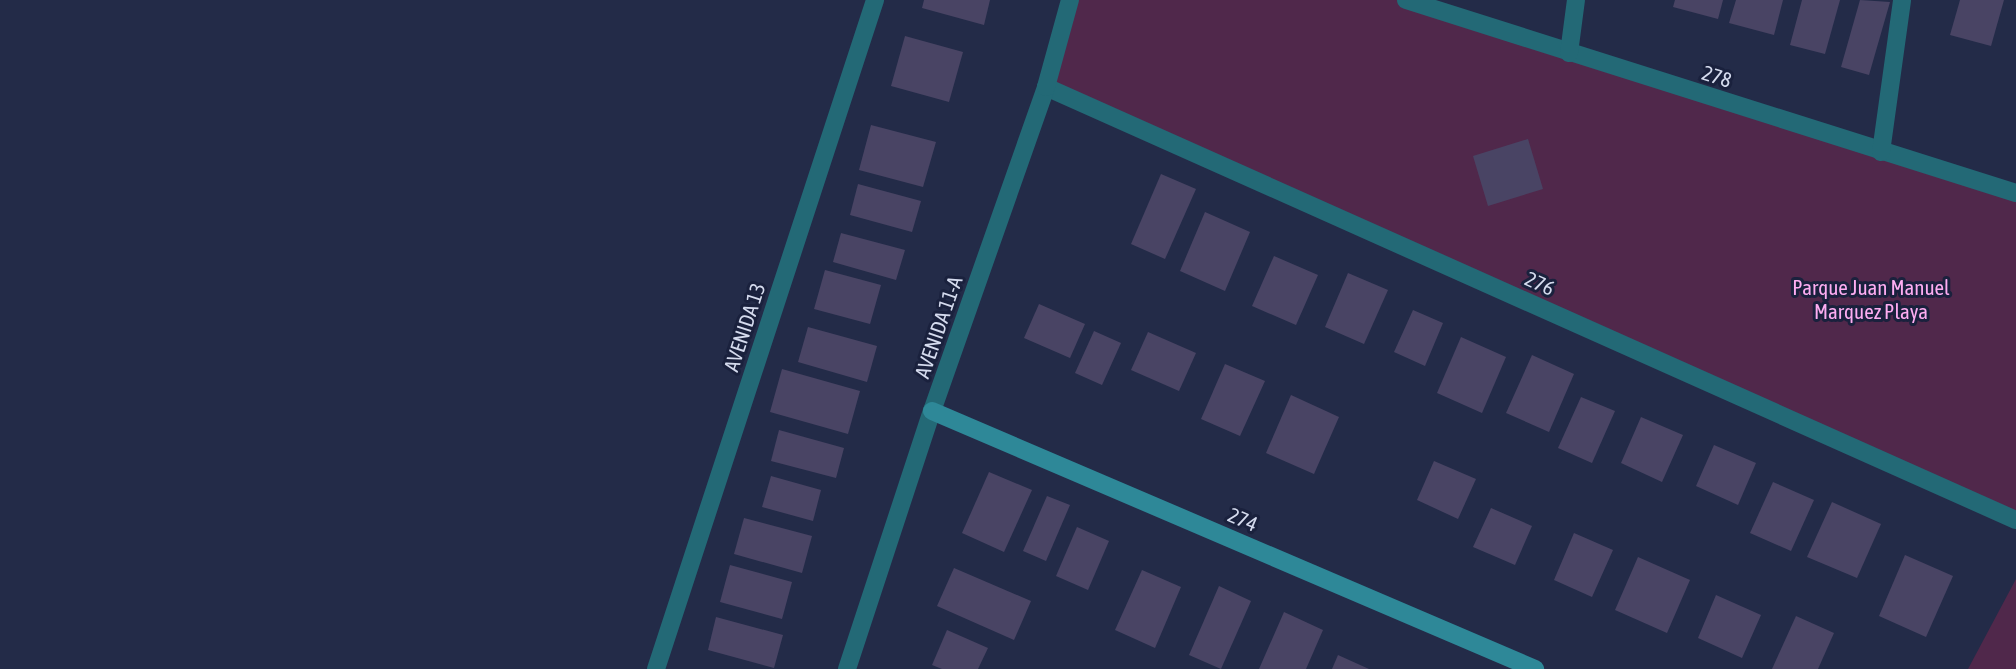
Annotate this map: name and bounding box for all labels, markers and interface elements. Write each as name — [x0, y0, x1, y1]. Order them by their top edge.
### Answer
street label: 278 — [1699, 59, 1735, 93]
street label: 276 — [1521, 265, 1559, 301]
street label: AVENIDA 11-A — [909, 273, 967, 381]
park label: Parque Juan Manuel Marquez Playa — [1792, 274, 1950, 324]
street label: AVENIDA 13 — [718, 280, 770, 374]
street label: 274 — [1224, 502, 1262, 536]

